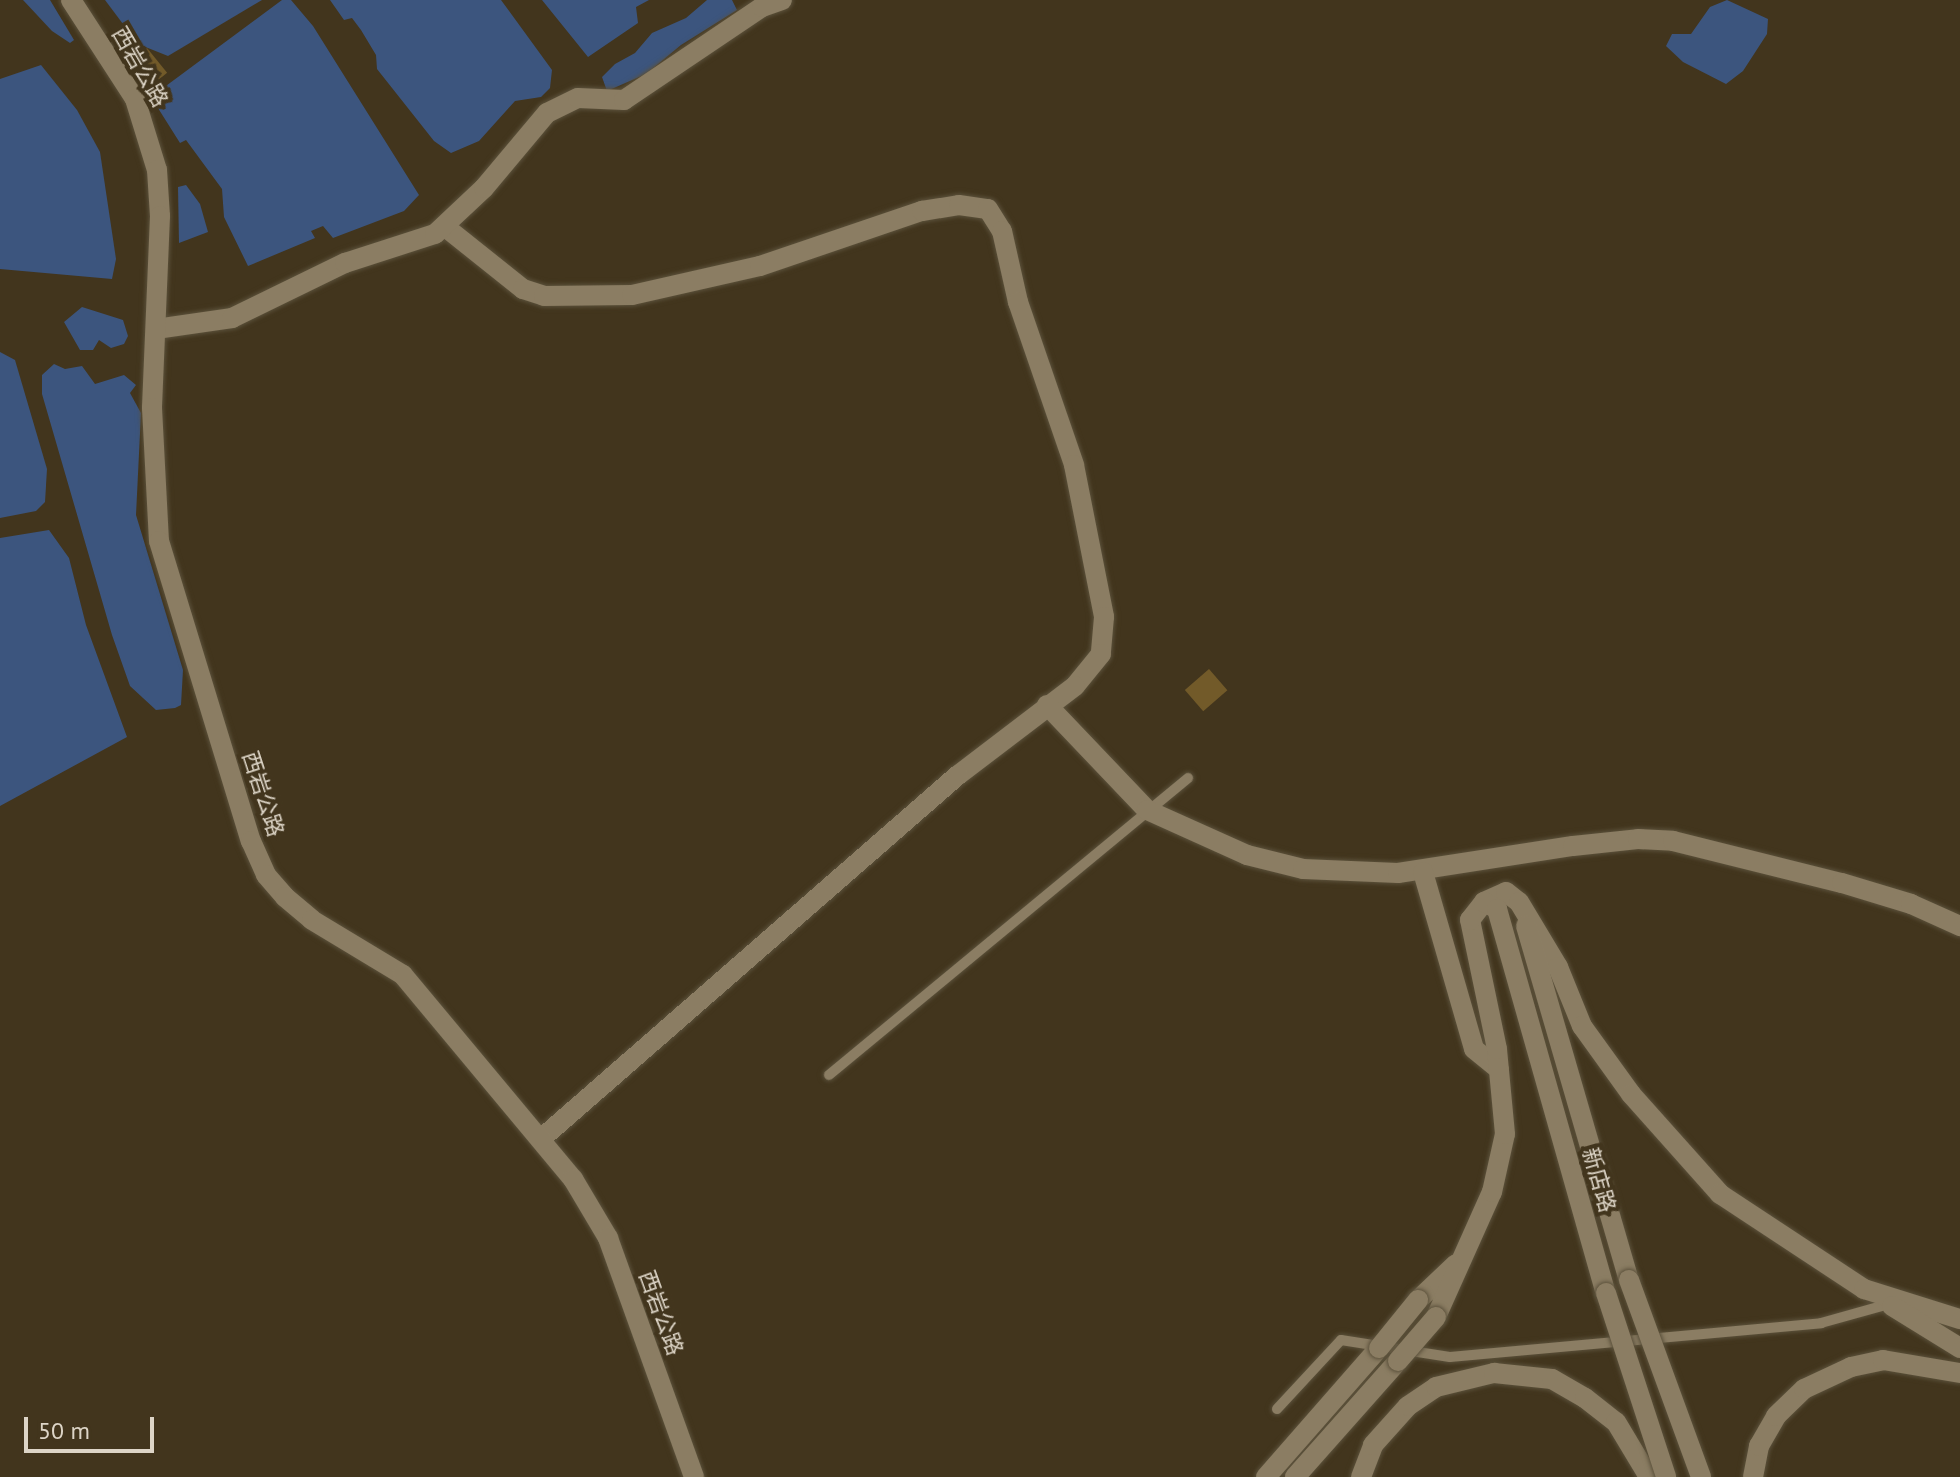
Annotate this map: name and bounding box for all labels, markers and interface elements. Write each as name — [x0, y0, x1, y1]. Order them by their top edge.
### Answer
street label: 西岩公路 — [107, 22, 173, 112]
street label: 西岩公路 — [237, 748, 289, 840]
street label: 新店路 — [1577, 1145, 1621, 1215]
street label: 西岩公路 — [634, 1267, 688, 1359]
scale bar — [28, 1401, 158, 1451]
text: 50 m — [38, 1415, 90, 1446]

